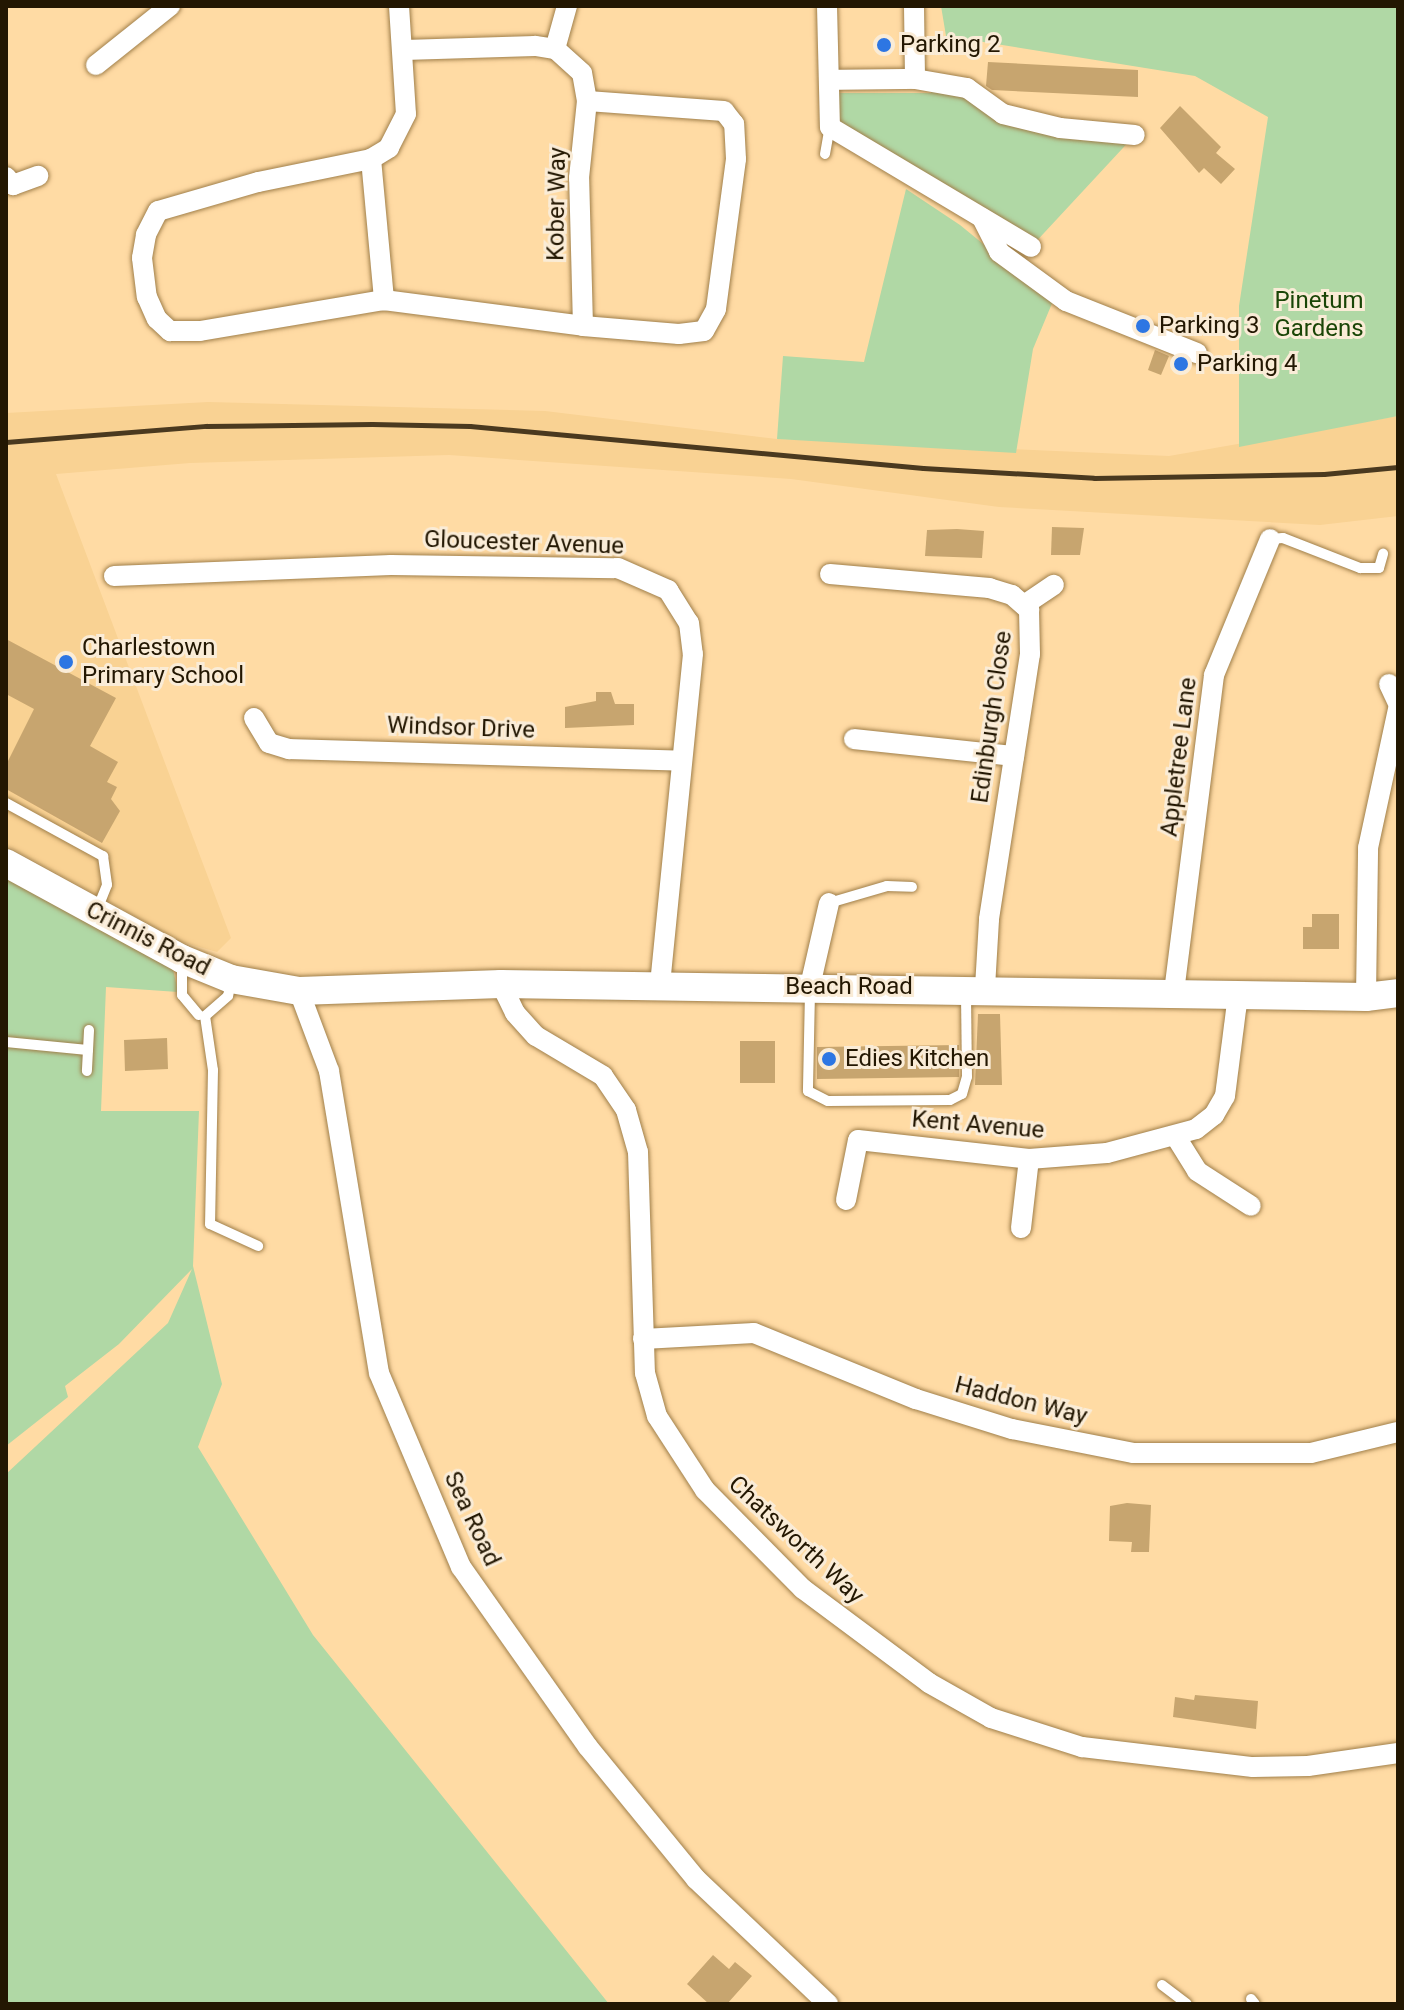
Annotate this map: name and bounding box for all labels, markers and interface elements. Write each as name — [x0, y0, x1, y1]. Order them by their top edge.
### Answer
place label: Parking 2 — [900, 31, 1000, 59]
marker: Parking 2 — [875, 36, 893, 54]
street label: Kober Way — [542, 147, 572, 261]
park label: Pinetum Gardens — [1274, 287, 1364, 343]
place label: Parking 3 — [1159, 312, 1259, 340]
marker: Parking 3 — [1134, 317, 1152, 335]
place label: Parking 4 — [1197, 350, 1297, 378]
marker: Parking 4 — [1172, 355, 1190, 373]
street label: Gloucester Avenue — [424, 525, 624, 561]
street label: Edinburgh Close — [966, 629, 1018, 805]
place label: Charlestown Primary School — [82, 634, 244, 690]
marker: Charlestown Primary School — [57, 653, 75, 671]
street label: Appletree Lane — [1155, 676, 1203, 838]
street label: Windsor Drive — [387, 711, 535, 745]
street label: Crinnis Road — [81, 895, 215, 983]
street label: Beach Road — [785, 973, 913, 1001]
place label: Edies Kitchen — [845, 1045, 989, 1073]
marker: Edies Kitchen — [820, 1050, 838, 1068]
street label: Kent Avenue — [910, 1105, 1046, 1145]
street label: Haddon Way — [952, 1371, 1090, 1431]
street label: Sea Road — [438, 1467, 506, 1571]
street label: Chatsworth Way — [722, 1470, 870, 1610]

